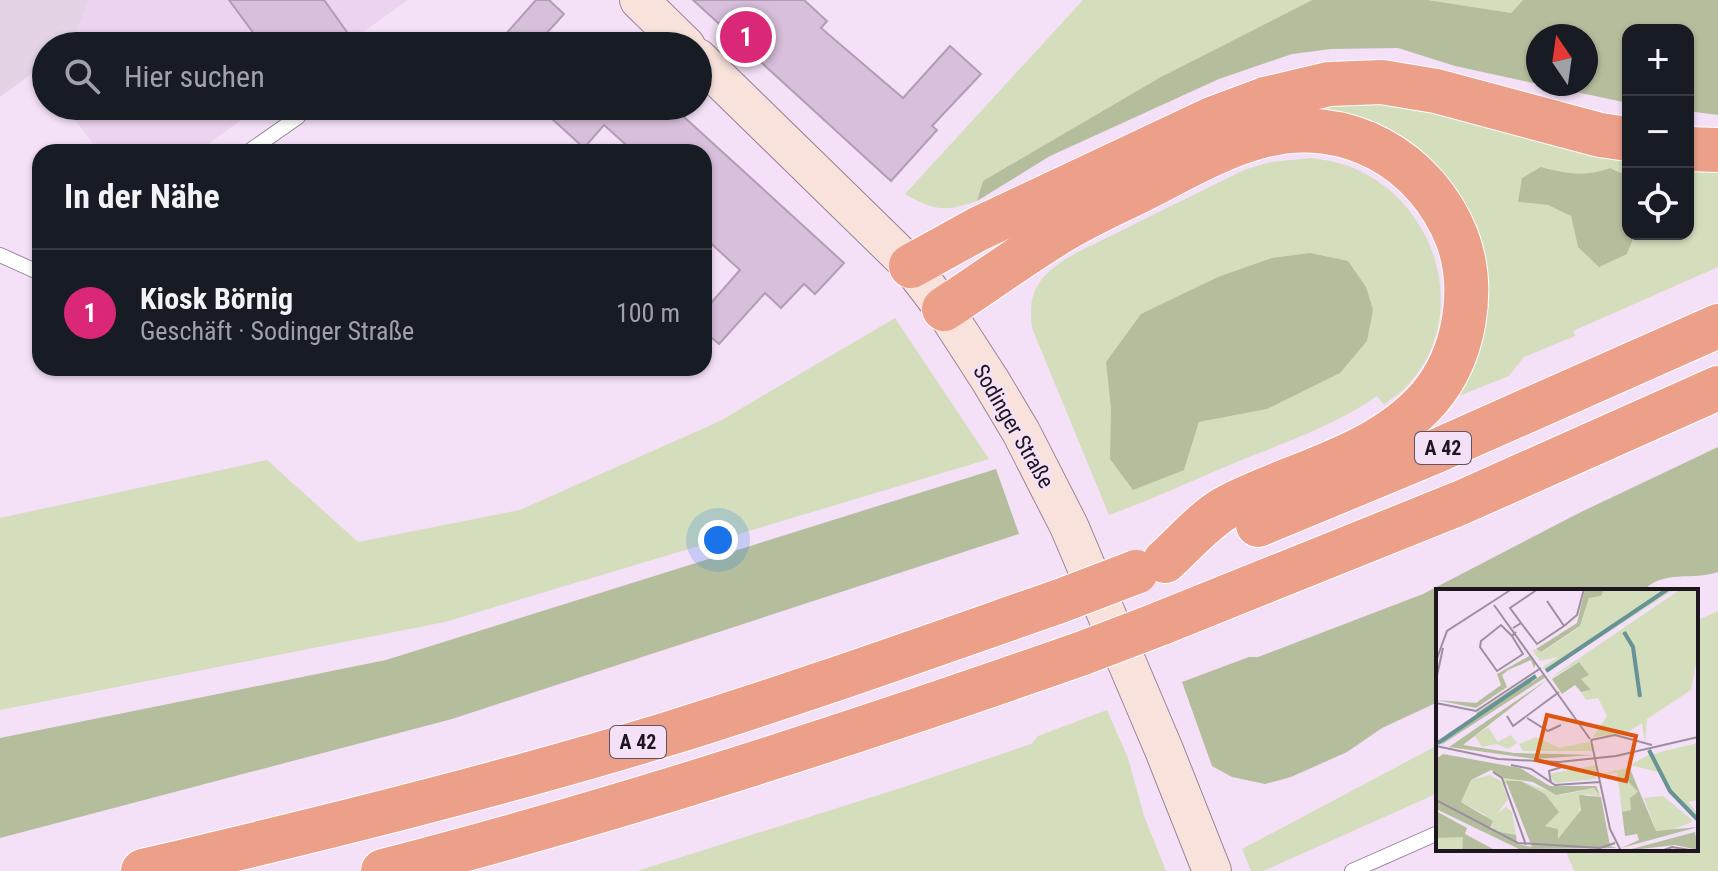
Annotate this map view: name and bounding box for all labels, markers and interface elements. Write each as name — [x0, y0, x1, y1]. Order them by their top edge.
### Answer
pin: 1 — [720, 7, 772, 67]
north arrow — [1526, 24, 1598, 96]
map controls — [1622, 24, 1694, 240]
button: + — [1622, 24, 1694, 96]
search box — [32, 32, 712, 120]
icon: search — [60, 54, 104, 98]
text: Hier suchen — [124, 59, 265, 94]
button: − — [1622, 96, 1694, 168]
button: locate — [1622, 168, 1694, 240]
text: In der Nähe — [64, 176, 220, 216]
text: Kiosk Börnig — [140, 281, 293, 316]
text: 1 — [83, 298, 97, 328]
text: 100 m — [616, 298, 680, 328]
text: Geschäft · Sodinger Straße — [140, 316, 414, 346]
street label: Sodinger Straße — [968, 360, 1059, 492]
road number: A 42 — [1415, 432, 1471, 464]
your location — [698, 520, 738, 560]
inset map — [1436, 589, 1698, 851]
road number: A 42 — [610, 726, 666, 758]

